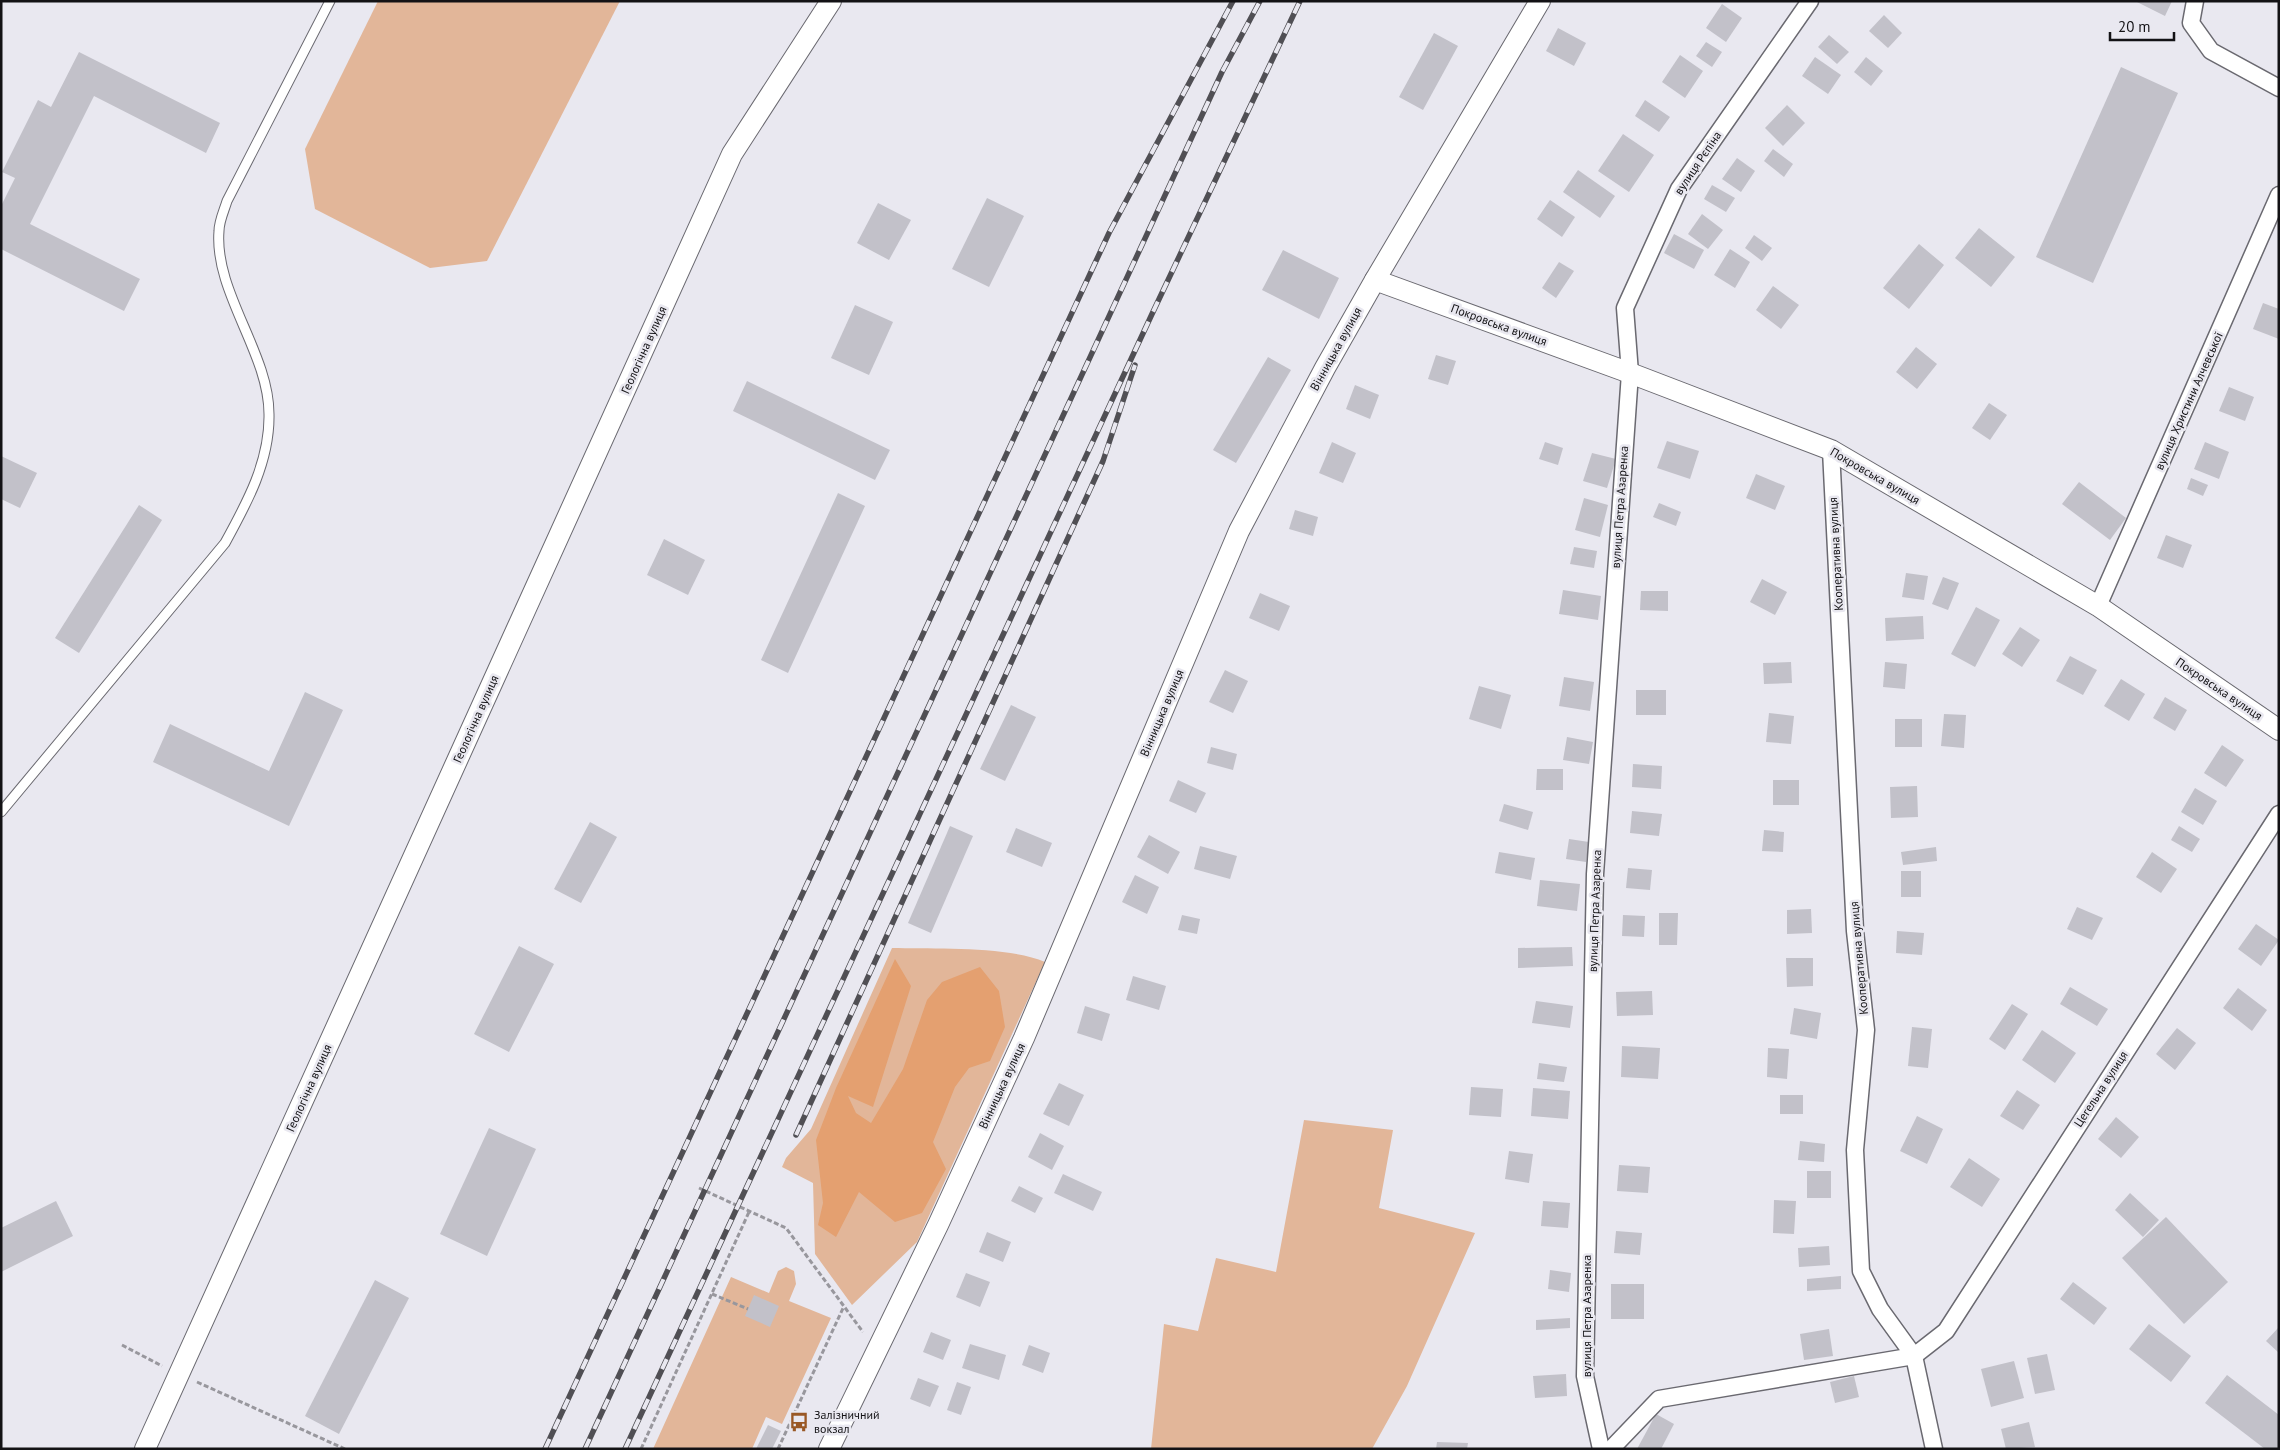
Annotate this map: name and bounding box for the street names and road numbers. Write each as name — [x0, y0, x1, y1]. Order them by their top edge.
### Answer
street label: вулиця Рєпіна — [1671, 128, 1724, 197]
street label: Покровська вулиця — [1449, 300, 1549, 349]
street label: Геологічна вулиця — [618, 304, 670, 396]
street label: Вінницька вулиця — [1306, 304, 1365, 393]
street label: вулиця Христини Алчевської — [2151, 330, 2226, 472]
street label: Покровська вулиця — [1828, 444, 1923, 507]
street label: вулиця Петра Азаренка — [1608, 445, 1631, 569]
street label: Кооперативна вулиця — [1825, 497, 1846, 611]
street label: Покровська вулиця — [2173, 654, 2265, 723]
street label: Вінницька вулиця — [1136, 667, 1187, 759]
street label: Геологічна вулиця — [450, 673, 502, 765]
street label: вулиця Петра Азаренка — [1585, 849, 1604, 972]
street label: Кооперативна вулиця — [1846, 901, 1871, 1015]
street label: Вінницька вулиця — [975, 1040, 1028, 1131]
street label: Геологічна вулиця — [283, 1042, 335, 1134]
street label: Цегельна вулиця — [2070, 1048, 2131, 1130]
street label: вулиця Петра Азаренка — [1579, 1255, 1594, 1377]

